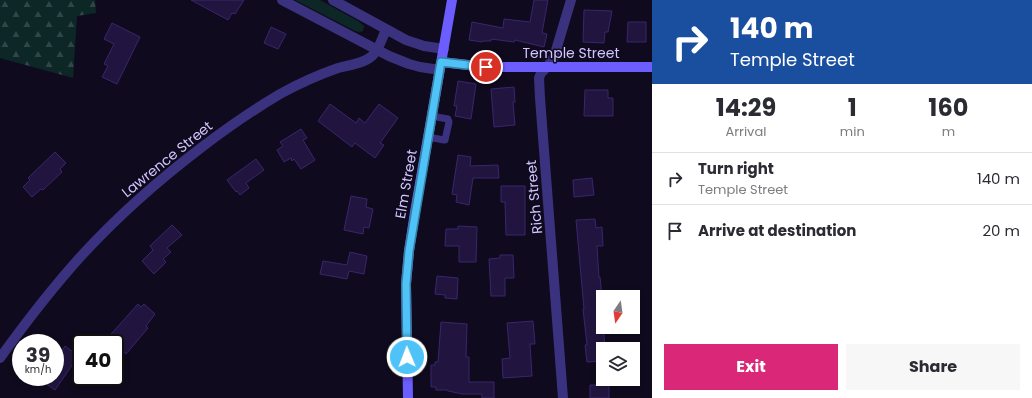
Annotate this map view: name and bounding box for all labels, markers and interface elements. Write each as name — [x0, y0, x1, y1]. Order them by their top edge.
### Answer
text: 140 m — [730, 9, 813, 48]
icon: right — [664, 16, 716, 68]
street label: Temple Street — [523, 43, 620, 63]
text: Temple Street — [730, 47, 855, 72]
pin — [469, 50, 503, 84]
icon: arrive — [475, 56, 497, 78]
text: 14:29 — [716, 91, 776, 124]
text: 1 — [848, 91, 857, 124]
text: 160 — [928, 91, 968, 124]
street label: Lawrence Street — [117, 116, 217, 202]
text: Arrival — [725, 122, 766, 141]
text: min — [840, 122, 865, 141]
text: m — [942, 122, 955, 141]
street label: Elm Street — [390, 148, 422, 220]
text: Turn right — [698, 158, 774, 179]
street label: Rich Street — [521, 159, 547, 235]
icon: right — [664, 168, 686, 190]
text: 140 m — [977, 168, 1020, 189]
text: Temple Street — [698, 180, 788, 199]
icon: arrive — [664, 220, 686, 242]
text: Arrive at destination — [698, 220, 856, 241]
text: 20 m — [982, 220, 1020, 241]
north arrow — [596, 290, 640, 334]
map controls — [596, 290, 640, 386]
speed limit sign: 40 — [72, 334, 124, 386]
position arrow — [386, 336, 428, 378]
text: 39 — [26, 341, 50, 369]
button: layers — [596, 342, 640, 386]
button: Exit — [664, 344, 838, 390]
button: Share — [846, 344, 1020, 390]
text: km/h — [25, 362, 51, 377]

